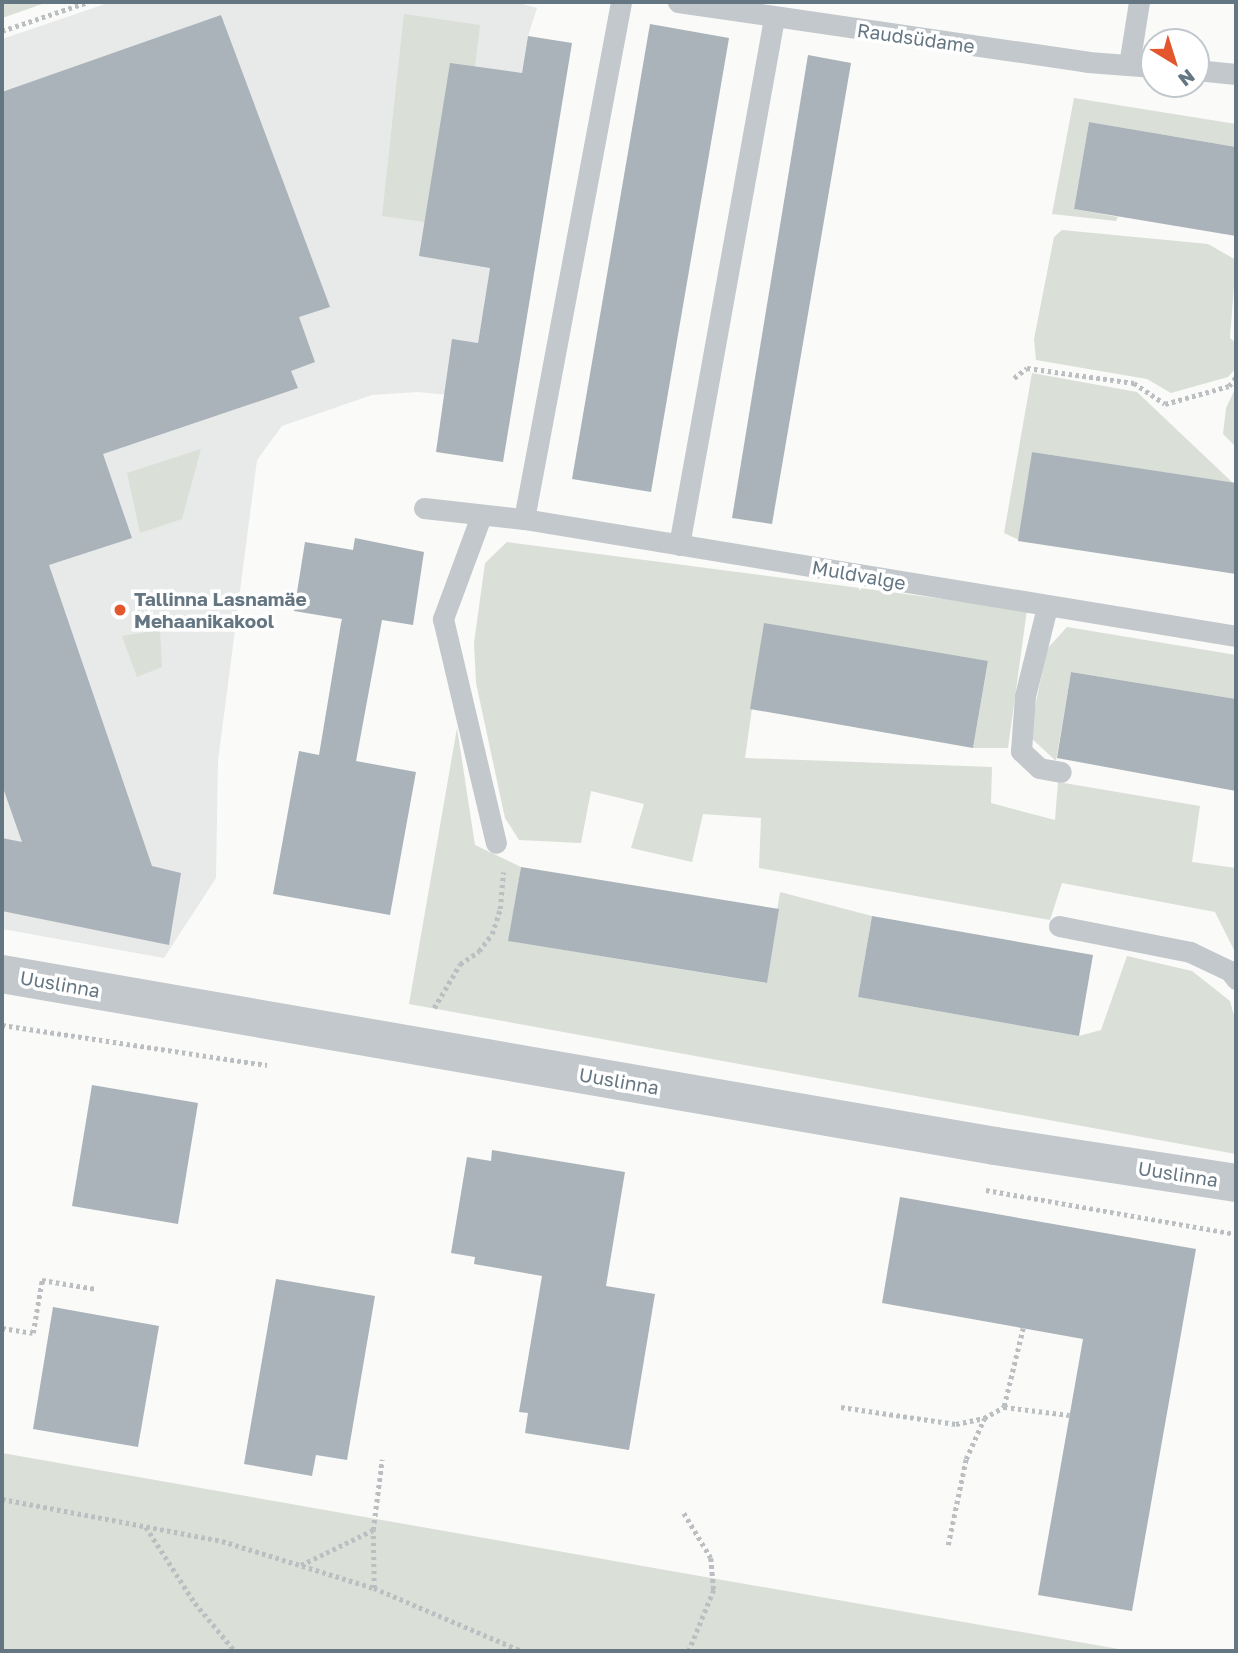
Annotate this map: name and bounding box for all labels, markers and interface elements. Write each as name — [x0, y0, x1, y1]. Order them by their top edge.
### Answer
street label: Raudsüdame — [856, 18, 976, 58]
north arrow — [1140, 28, 1210, 98]
text: N — [1174, 65, 1200, 92]
street label: Muldvalge — [810, 556, 908, 594]
place label: Tallinna Lasnamäe Mehaanikakool — [134, 588, 307, 632]
marker: Tallinna Lasnamäe Mehaanikakool — [112, 602, 128, 618]
street label: Uuslinna — [18, 966, 102, 1002]
street label: Uuslinna — [577, 1063, 661, 1099]
street label: Uuslinna — [1136, 1156, 1220, 1192]

